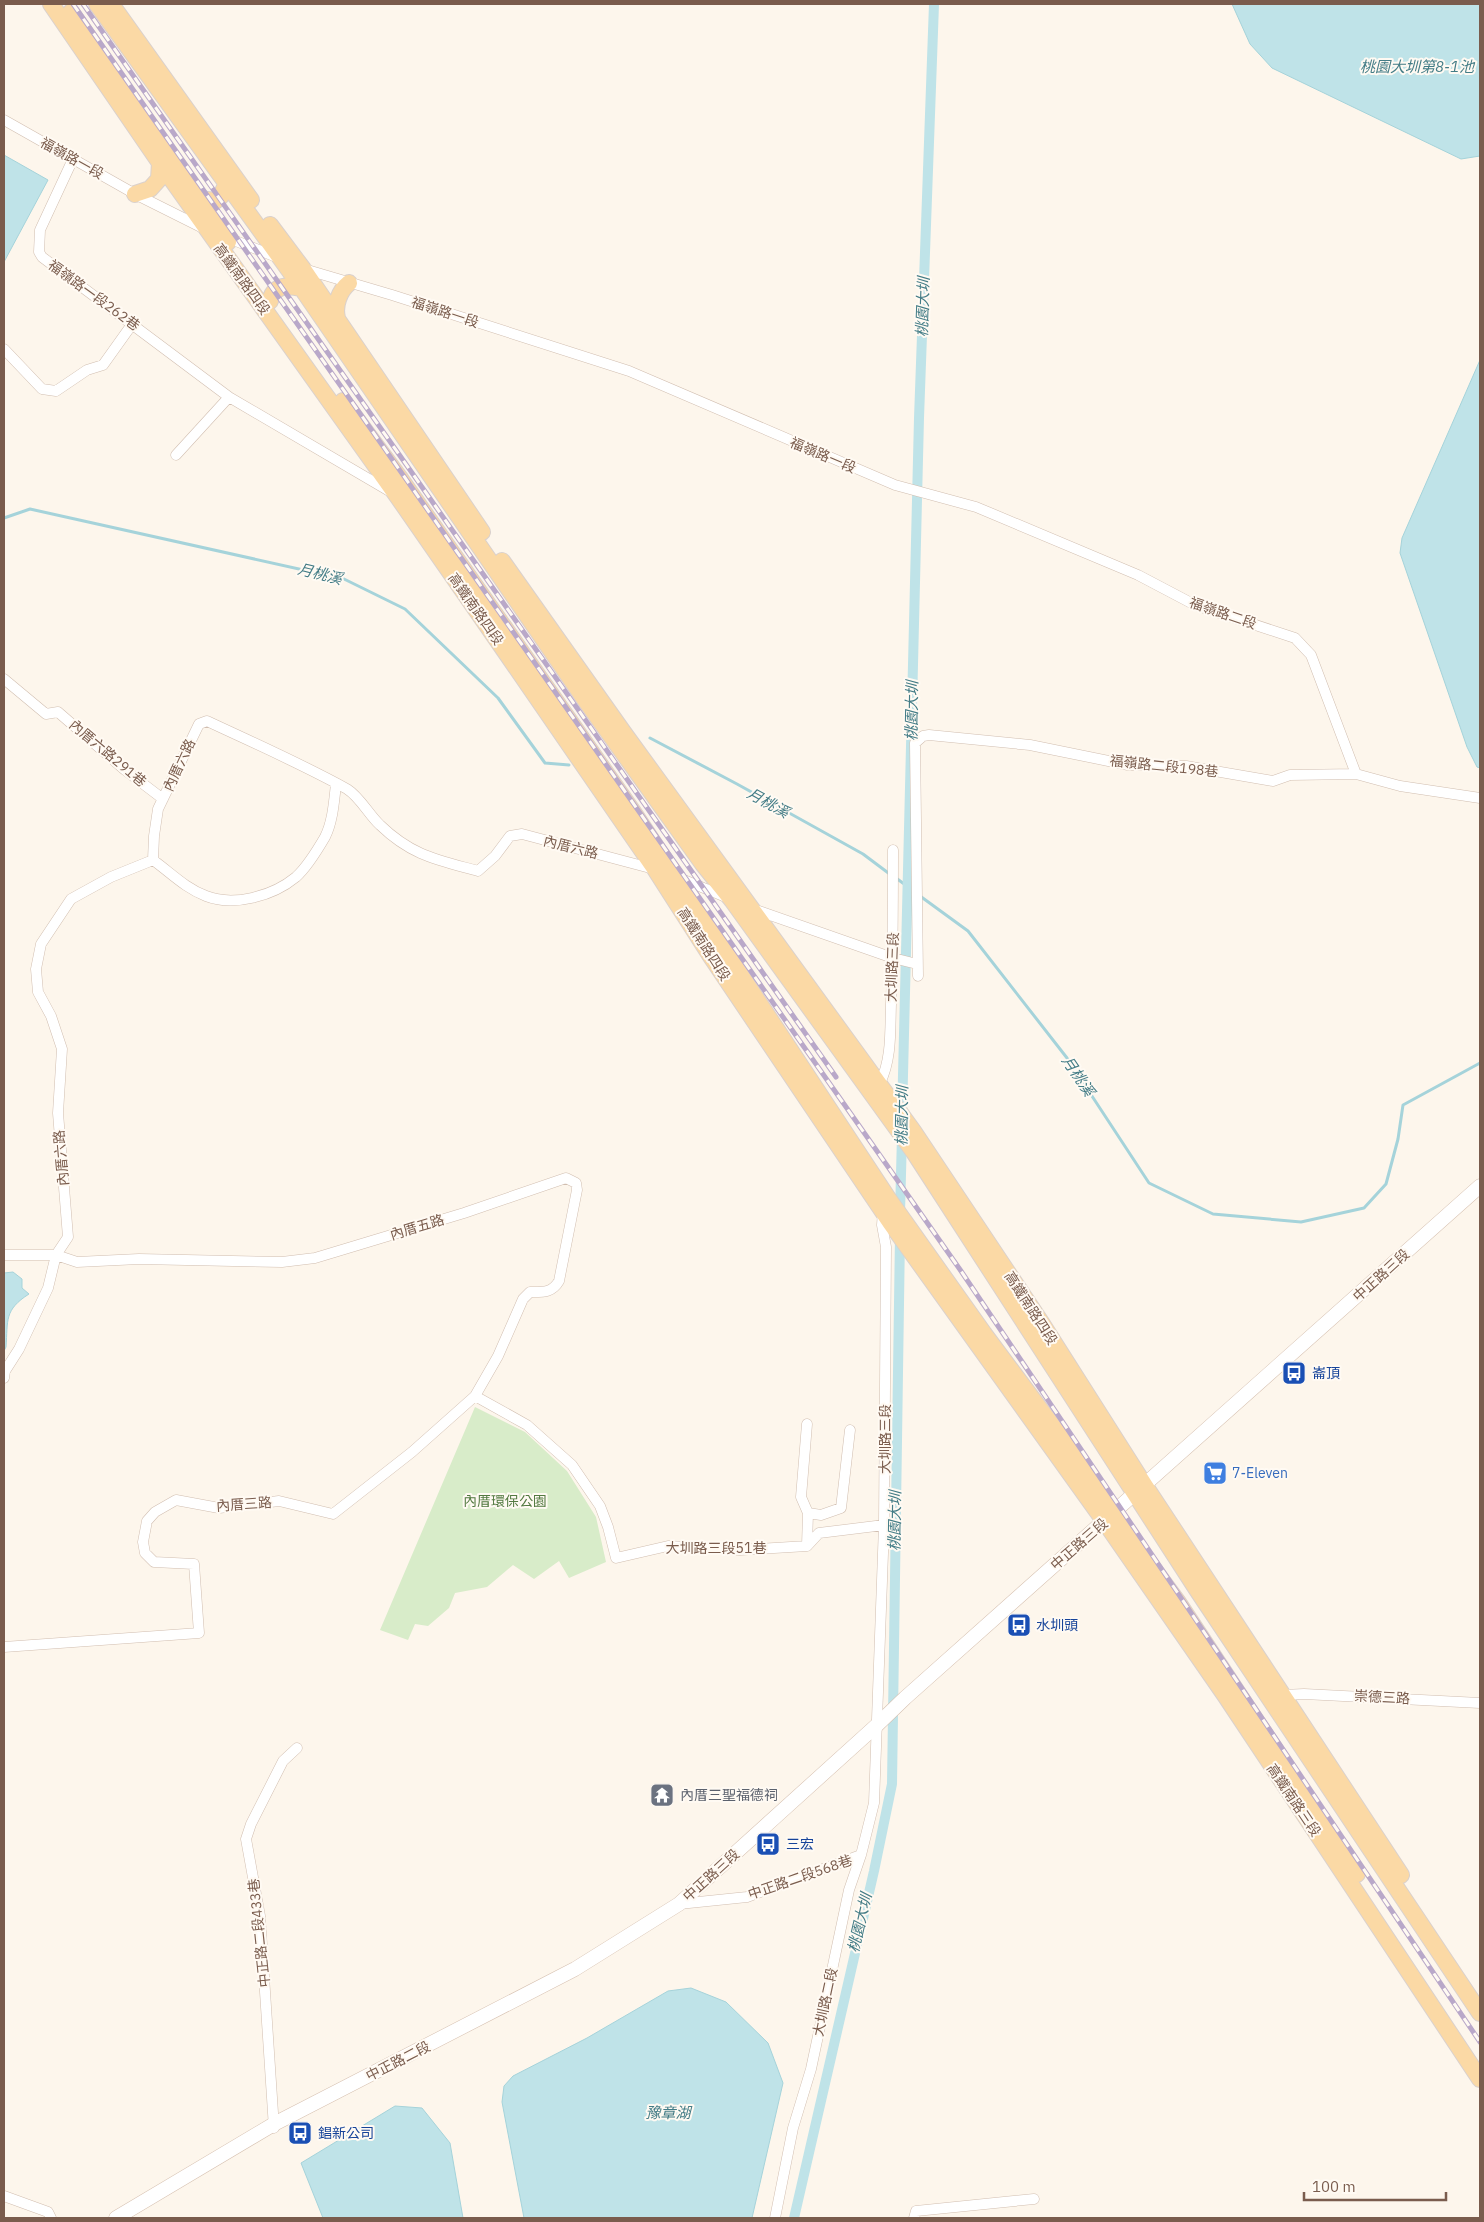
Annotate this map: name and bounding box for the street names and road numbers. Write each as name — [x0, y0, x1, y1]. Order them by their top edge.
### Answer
street label: 福嶺路一段 — [37, 133, 107, 183]
street label: 高鐵南路四段 — [210, 240, 274, 318]
street label: 福嶺路一段262巷 — [45, 256, 143, 334]
street label: 福嶺路一段 — [409, 293, 481, 331]
street label: 福嶺路一段 — [787, 433, 859, 477]
street label: 高鐵南路四段 — [445, 569, 507, 649]
street label: 福嶺路二段 — [1187, 593, 1259, 633]
street label: 內厝六路291巷 — [66, 716, 150, 790]
street label: 內厝六路 — [159, 736, 199, 794]
street label: 福嶺路二段198巷 — [1109, 751, 1219, 781]
street label: 內厝六路 — [542, 831, 600, 863]
street label: 高鐵南路四段 — [674, 904, 734, 984]
street label: 大圳路三段 — [882, 932, 902, 1002]
street label: 內厝六路 — [50, 1129, 72, 1187]
street label: 內厝五路 — [388, 1210, 446, 1244]
street label: 中正路三段 — [1349, 1245, 1413, 1305]
street label: 高鐵南路四段 — [1001, 1268, 1061, 1348]
street label: 大圳路三段 — [876, 1404, 894, 1474]
street label: 內厝三路 — [215, 1493, 273, 1515]
street label: 中正路三段 — [1047, 1514, 1111, 1574]
street label: 大圳路三段51巷 — [666, 1539, 766, 1557]
street label: 崇德三路 — [1354, 1687, 1410, 1707]
street label: 高鐵南路三段 — [1263, 1760, 1325, 1840]
street label: 中正路三段 — [679, 1845, 743, 1905]
street label: 中正路二段568巷 — [745, 1851, 855, 1903]
street label: 中正路二段433巷 — [244, 1878, 274, 1988]
street label: 大圳路二段 — [809, 1966, 841, 2038]
street label: 中正路二段 — [363, 2037, 433, 2085]

